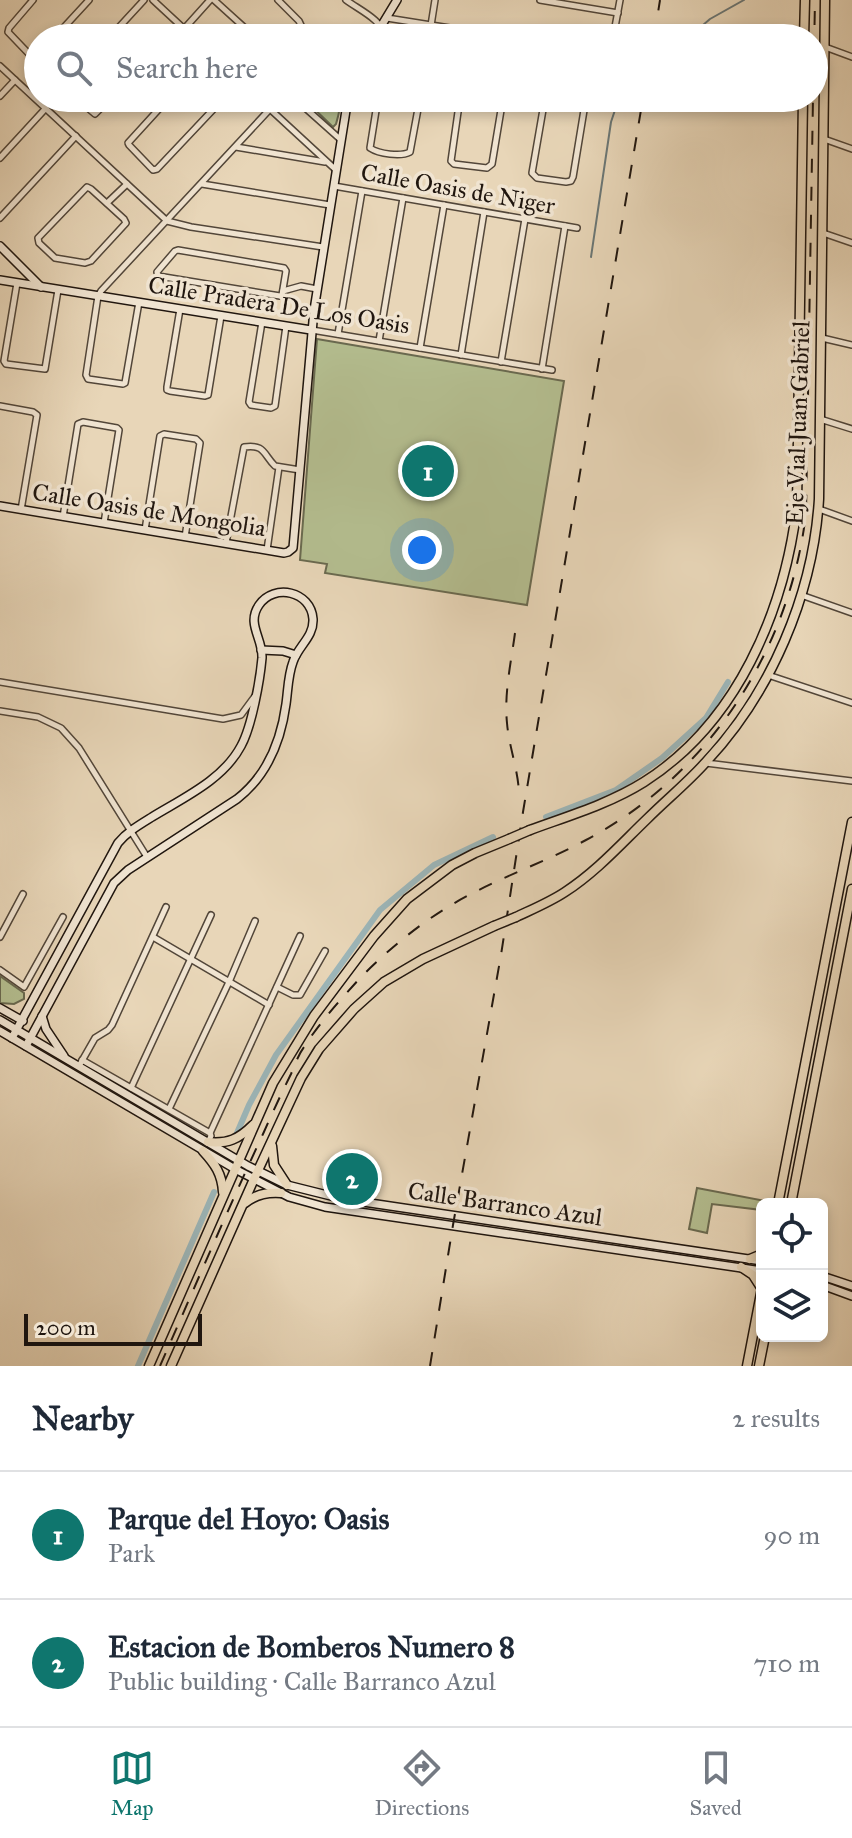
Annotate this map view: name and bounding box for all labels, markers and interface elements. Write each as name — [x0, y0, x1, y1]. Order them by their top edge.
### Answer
search box — [24, 24, 828, 112]
icon: search — [52, 46, 96, 90]
text: Search here — [116, 50, 258, 86]
street label: Calle Oasis de Niger — [359, 157, 557, 221]
street label: Calle Pradera De Los Oasis — [146, 270, 412, 340]
street label: Eje Vial Juan Gabriel — [779, 320, 817, 526]
pin: 1 — [402, 441, 454, 501]
street label: Calle Oasis de Mongolia — [30, 477, 269, 543]
your location — [402, 530, 442, 570]
pin: 2 — [326, 1149, 378, 1209]
street label: Calle Barranco Azul — [406, 1176, 605, 1233]
map controls — [756, 1198, 828, 1342]
button: locate — [756, 1198, 828, 1270]
button: layers — [756, 1270, 828, 1342]
scale bar — [24, 1310, 202, 1346]
text: 200 m — [36, 1314, 96, 1341]
text: Nearby — [32, 1398, 134, 1439]
text: 2 results — [732, 1402, 820, 1434]
text: Parque del Hoyo: Oasis — [108, 1501, 389, 1537]
text: 1 — [53, 1519, 63, 1551]
text: 90 m — [763, 1519, 820, 1551]
text: Park — [108, 1537, 155, 1569]
text: Estacion de Bomberos Numero 8 — [108, 1629, 515, 1665]
text: 2 — [52, 1647, 64, 1679]
text: 710 m — [753, 1647, 820, 1679]
text: Public building · Calle Barranco Azul — [108, 1665, 496, 1697]
tab: Map — [110, 1746, 154, 1821]
tab: Directions — [374, 1746, 469, 1821]
tab: Saved — [690, 1746, 742, 1821]

